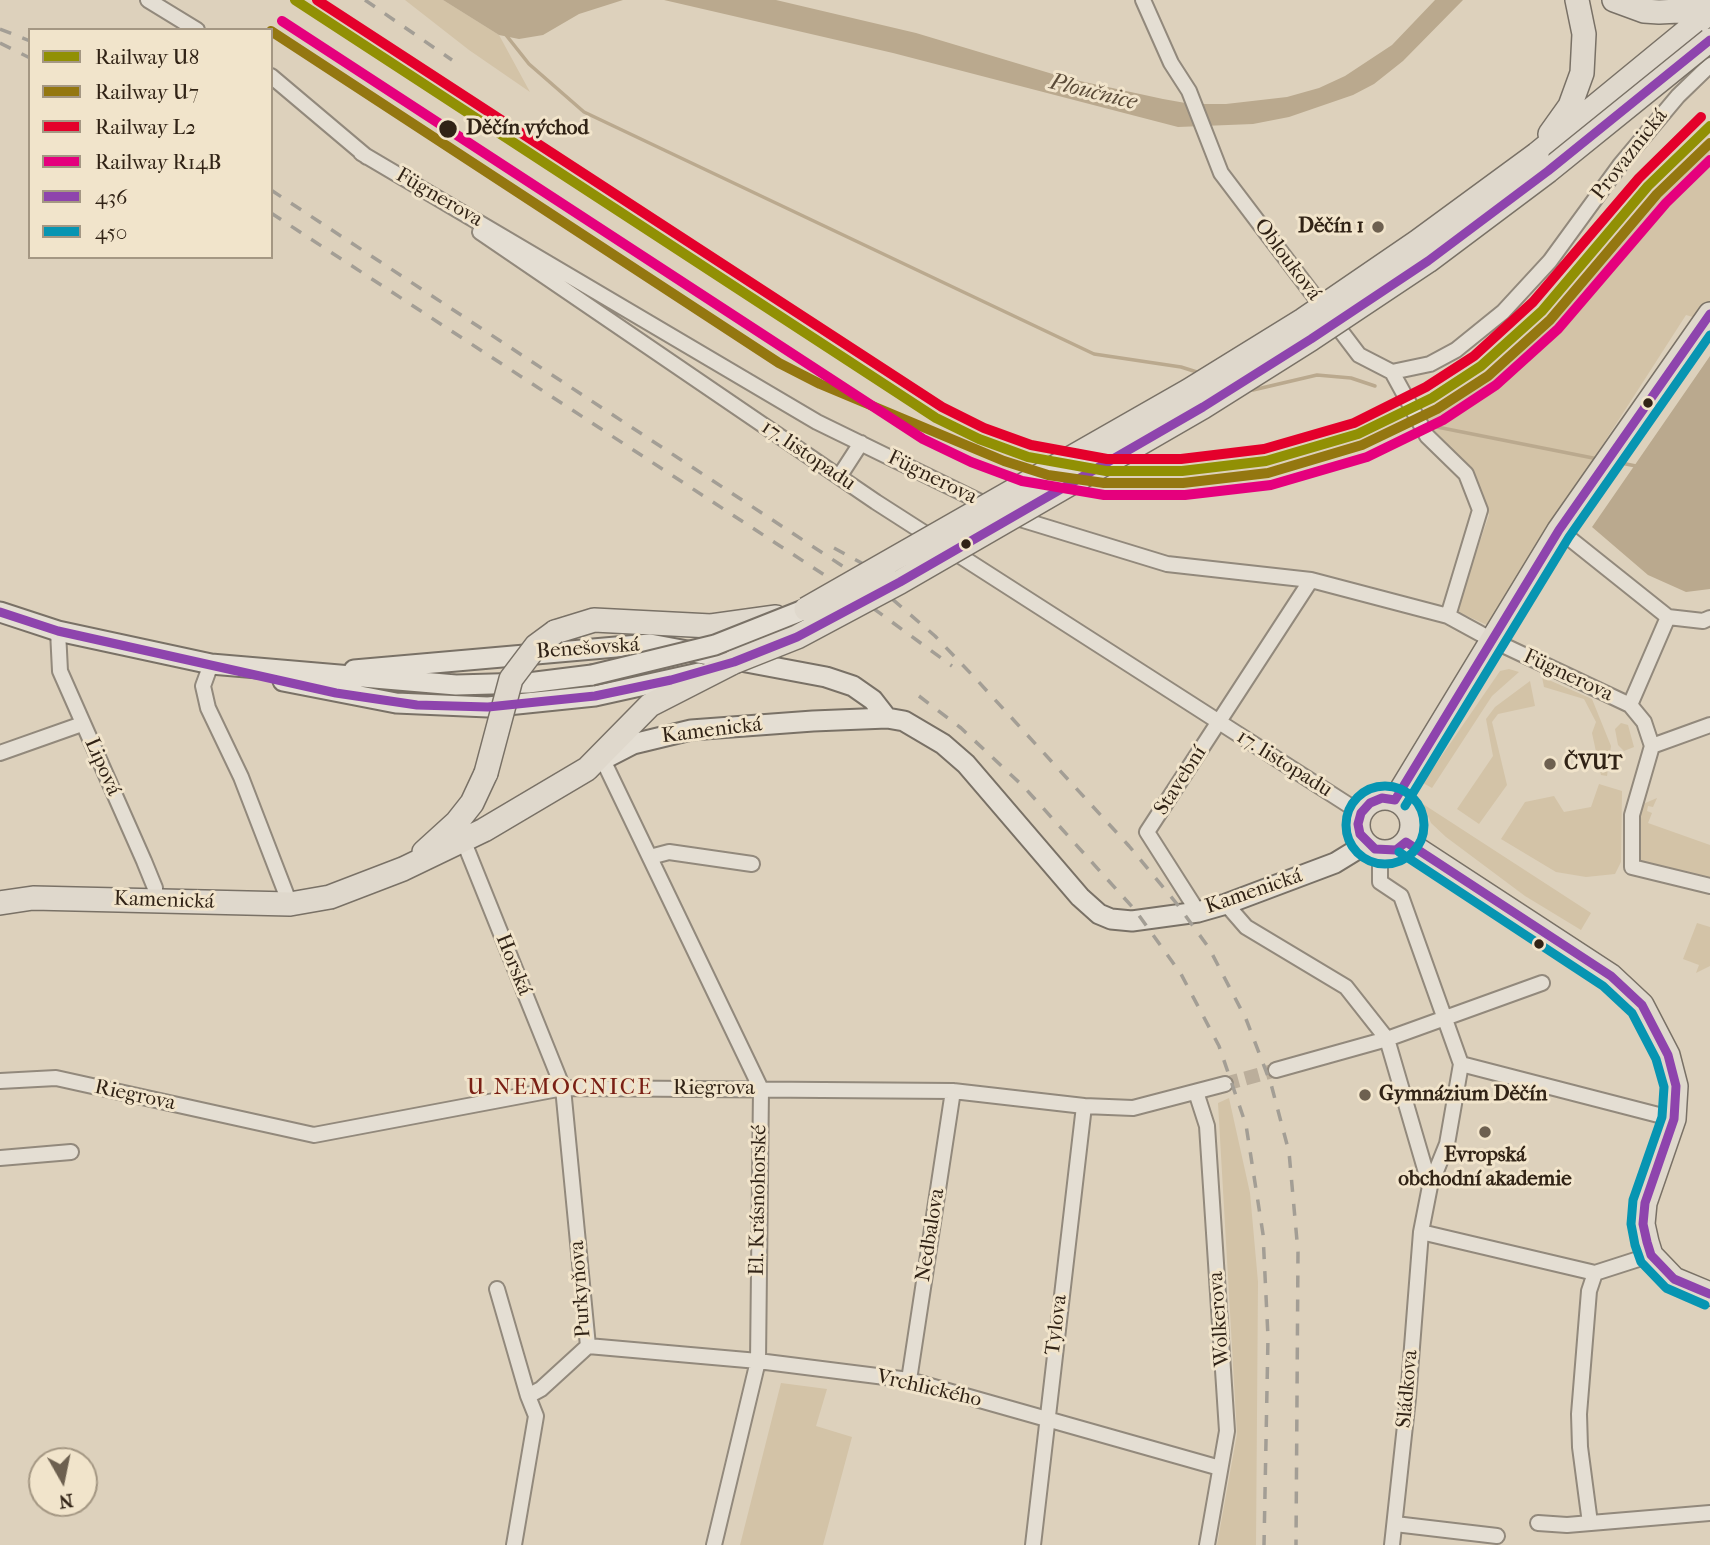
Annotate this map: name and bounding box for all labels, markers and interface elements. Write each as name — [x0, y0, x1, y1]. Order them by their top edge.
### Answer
legend — [28, 28, 273, 259]
text: Railway U8 — [95, 45, 199, 69]
water label: Ploučnice — [1047, 69, 1139, 117]
text: Railway U7 — [95, 80, 199, 104]
street label: Provaznická — [1587, 104, 1673, 206]
text: Railway L2 — [95, 115, 196, 139]
place label: Děčín východ — [466, 116, 589, 142]
marker: Děčín východ — [437, 118, 459, 140]
text: Railway R14B — [95, 150, 221, 174]
street label: Fügnerova — [391, 163, 487, 233]
text: 436 — [95, 185, 127, 209]
street label: Oblouková — [1248, 214, 1326, 306]
place label: Děčín 1 — [1298, 214, 1364, 240]
marker: Děčín 1 — [1370, 219, 1386, 235]
text: 450 — [95, 220, 127, 244]
unlabelled marker — [1641, 396, 1655, 410]
street label: 17. listopadu — [756, 415, 860, 497]
street label: Fügnerova — [883, 446, 981, 510]
unlabelled marker — [959, 537, 973, 551]
street label: Benešovská — [536, 633, 640, 665]
street label: Fügnerova — [1519, 644, 1617, 708]
street label: Kamenická — [660, 712, 764, 750]
street label: 17. listopadu — [1231, 725, 1337, 803]
street label: Lipová — [78, 734, 126, 800]
street label: Stavební — [1149, 742, 1213, 820]
place label: ČVUT — [1564, 751, 1622, 777]
marker: ČVUT — [1542, 756, 1558, 772]
street label: Kamenická — [1202, 864, 1306, 920]
street label: Kamenická — [113, 887, 215, 915]
street label: Horská — [489, 931, 537, 999]
unlabelled marker — [1532, 937, 1546, 951]
district label: U NEMOCNICE — [468, 1074, 652, 1102]
street label: Riegrova — [92, 1075, 178, 1117]
street label: Riegrova — [673, 1076, 755, 1102]
place label: Gymnázium Děčín — [1379, 1082, 1547, 1108]
marker: Gymnázium Děčín — [1357, 1087, 1373, 1103]
street label: El. Krásnohorské — [745, 1124, 773, 1276]
marker: Evropská obchodní akademie — [1477, 1124, 1493, 1140]
place label: Evropská obchodní akademie — [1398, 1143, 1572, 1193]
street label: Nedbalova — [911, 1187, 951, 1283]
street label: Purkyňova — [565, 1239, 597, 1339]
street label: Wolkerova — [1204, 1271, 1236, 1367]
street label: Tylova — [1041, 1293, 1073, 1357]
street label: Sládkova — [1392, 1349, 1424, 1429]
street label: Vrchlického — [874, 1365, 984, 1413]
north arrow — [28, 1447, 98, 1517]
text: N — [57, 1489, 75, 1513]

